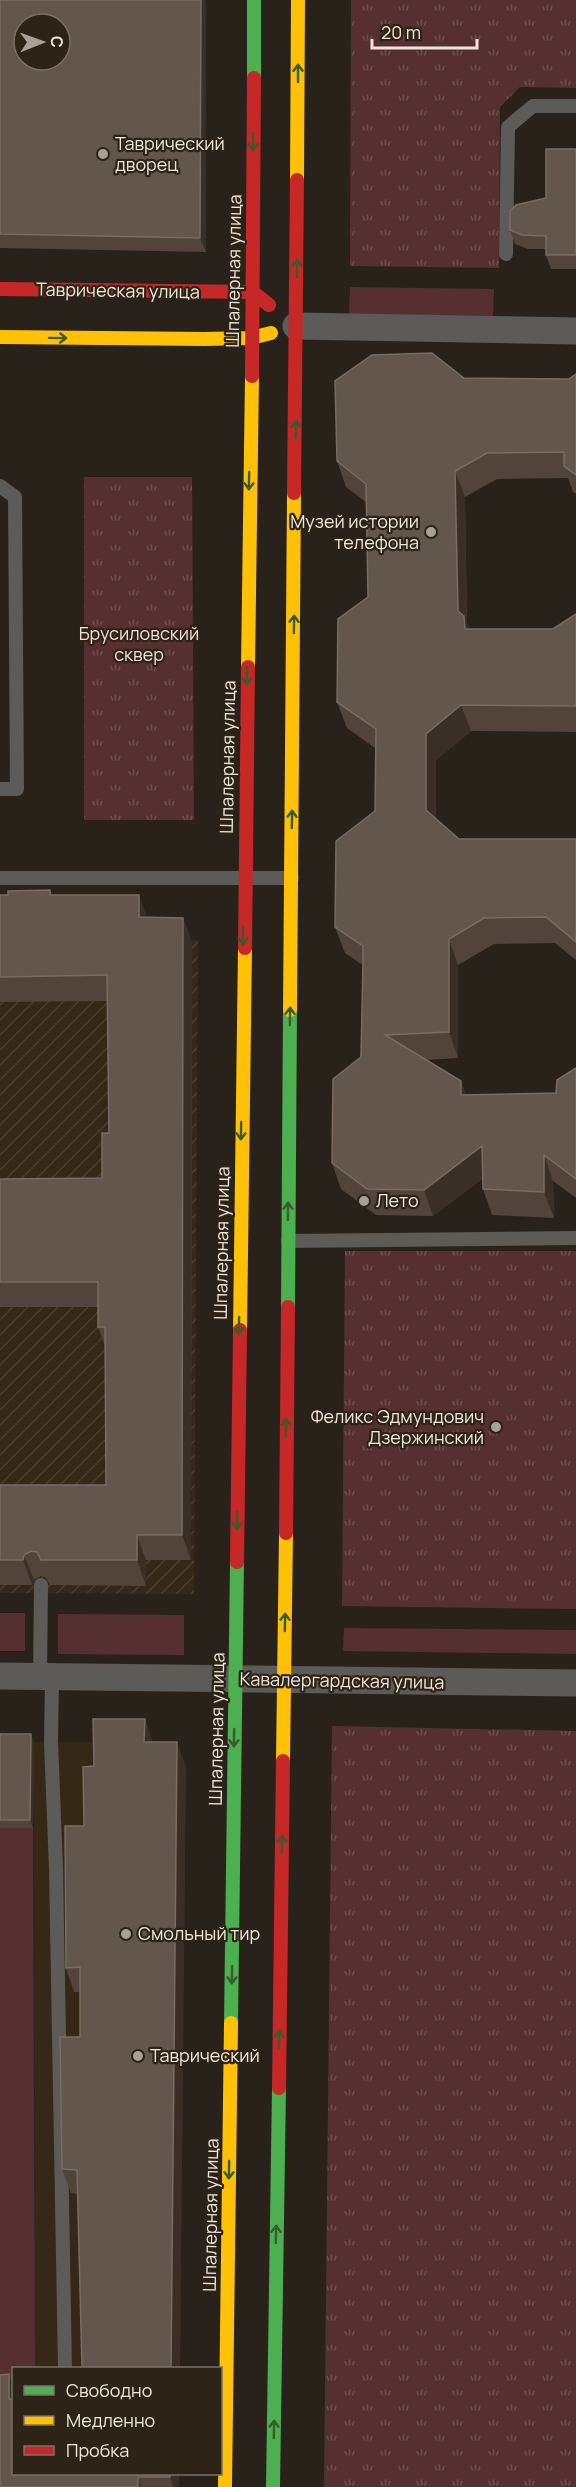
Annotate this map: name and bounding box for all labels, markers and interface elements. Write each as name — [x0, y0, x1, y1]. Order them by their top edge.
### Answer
north arrow — [12, 12, 72, 72]
scale bar — [372, 12, 477, 50]
text: 20 m — [381, 20, 421, 44]
text: С — [46, 36, 68, 48]
one-way arrow — [292, 63, 304, 83]
place label: Таврический дворец — [115, 131, 225, 176]
one-way arrow — [247, 132, 259, 152]
marker: Таврический дворец — [96, 147, 110, 161]
street label: Шпалерная улица — [220, 194, 246, 348]
one-way arrow — [291, 258, 302, 278]
street label: Таврическая улица — [36, 277, 200, 303]
one-way arrow — [48, 332, 68, 344]
one-way arrow — [290, 420, 302, 440]
one-way arrow — [243, 470, 255, 490]
place label: Музей истории телефона — [290, 509, 419, 554]
marker: Музей истории телефона — [424, 525, 438, 539]
one-way arrow — [288, 615, 300, 635]
park label: Брусиловский сквер — [79, 621, 199, 666]
one-way arrow — [241, 665, 252, 685]
street label: Шпалерная улица — [214, 680, 240, 834]
one-way arrow — [286, 810, 298, 830]
one-way arrow — [238, 925, 249, 945]
one-way arrow — [284, 1006, 296, 1026]
one-way arrow — [235, 1120, 247, 1140]
street label: Шпалерная улица — [208, 1166, 234, 1320]
place label: Лето — [376, 1188, 419, 1212]
marker: Лето — [357, 1194, 371, 1208]
one-way arrow — [282, 1201, 294, 1221]
one-way arrow — [233, 1315, 245, 1335]
place label: Феликс Эдмундович Дзержинский — [311, 1404, 484, 1449]
one-way arrow — [280, 1417, 292, 1437]
marker: Феликс Эдмундович Дзержинский — [489, 1420, 503, 1434]
one-way arrow — [231, 1510, 243, 1530]
one-way arrow — [279, 1612, 291, 1632]
street label: Шпалерная улица — [203, 1652, 229, 1806]
street label: Кавалергардская улица — [240, 1666, 445, 1694]
one-way arrow — [229, 1728, 240, 1748]
one-way arrow — [276, 1834, 288, 1854]
place label: Смольный тир — [138, 1921, 260, 1945]
marker: Смольный тир — [119, 1927, 133, 1941]
one-way arrow — [226, 1965, 237, 1985]
one-way arrow — [273, 2029, 285, 2049]
place label: Таврический — [150, 2043, 260, 2067]
marker: Таврический — [131, 2049, 145, 2063]
street label: Шпалерная улица — [197, 2138, 223, 2292]
one-way arrow — [223, 2159, 235, 2179]
one-way arrow — [271, 2224, 282, 2244]
legend — [12, 2367, 222, 2475]
text: Свободно — [66, 2378, 152, 2402]
text: Медленно — [66, 2408, 155, 2432]
one-way arrow — [268, 2419, 280, 2439]
text: Пробка — [66, 2438, 129, 2462]

